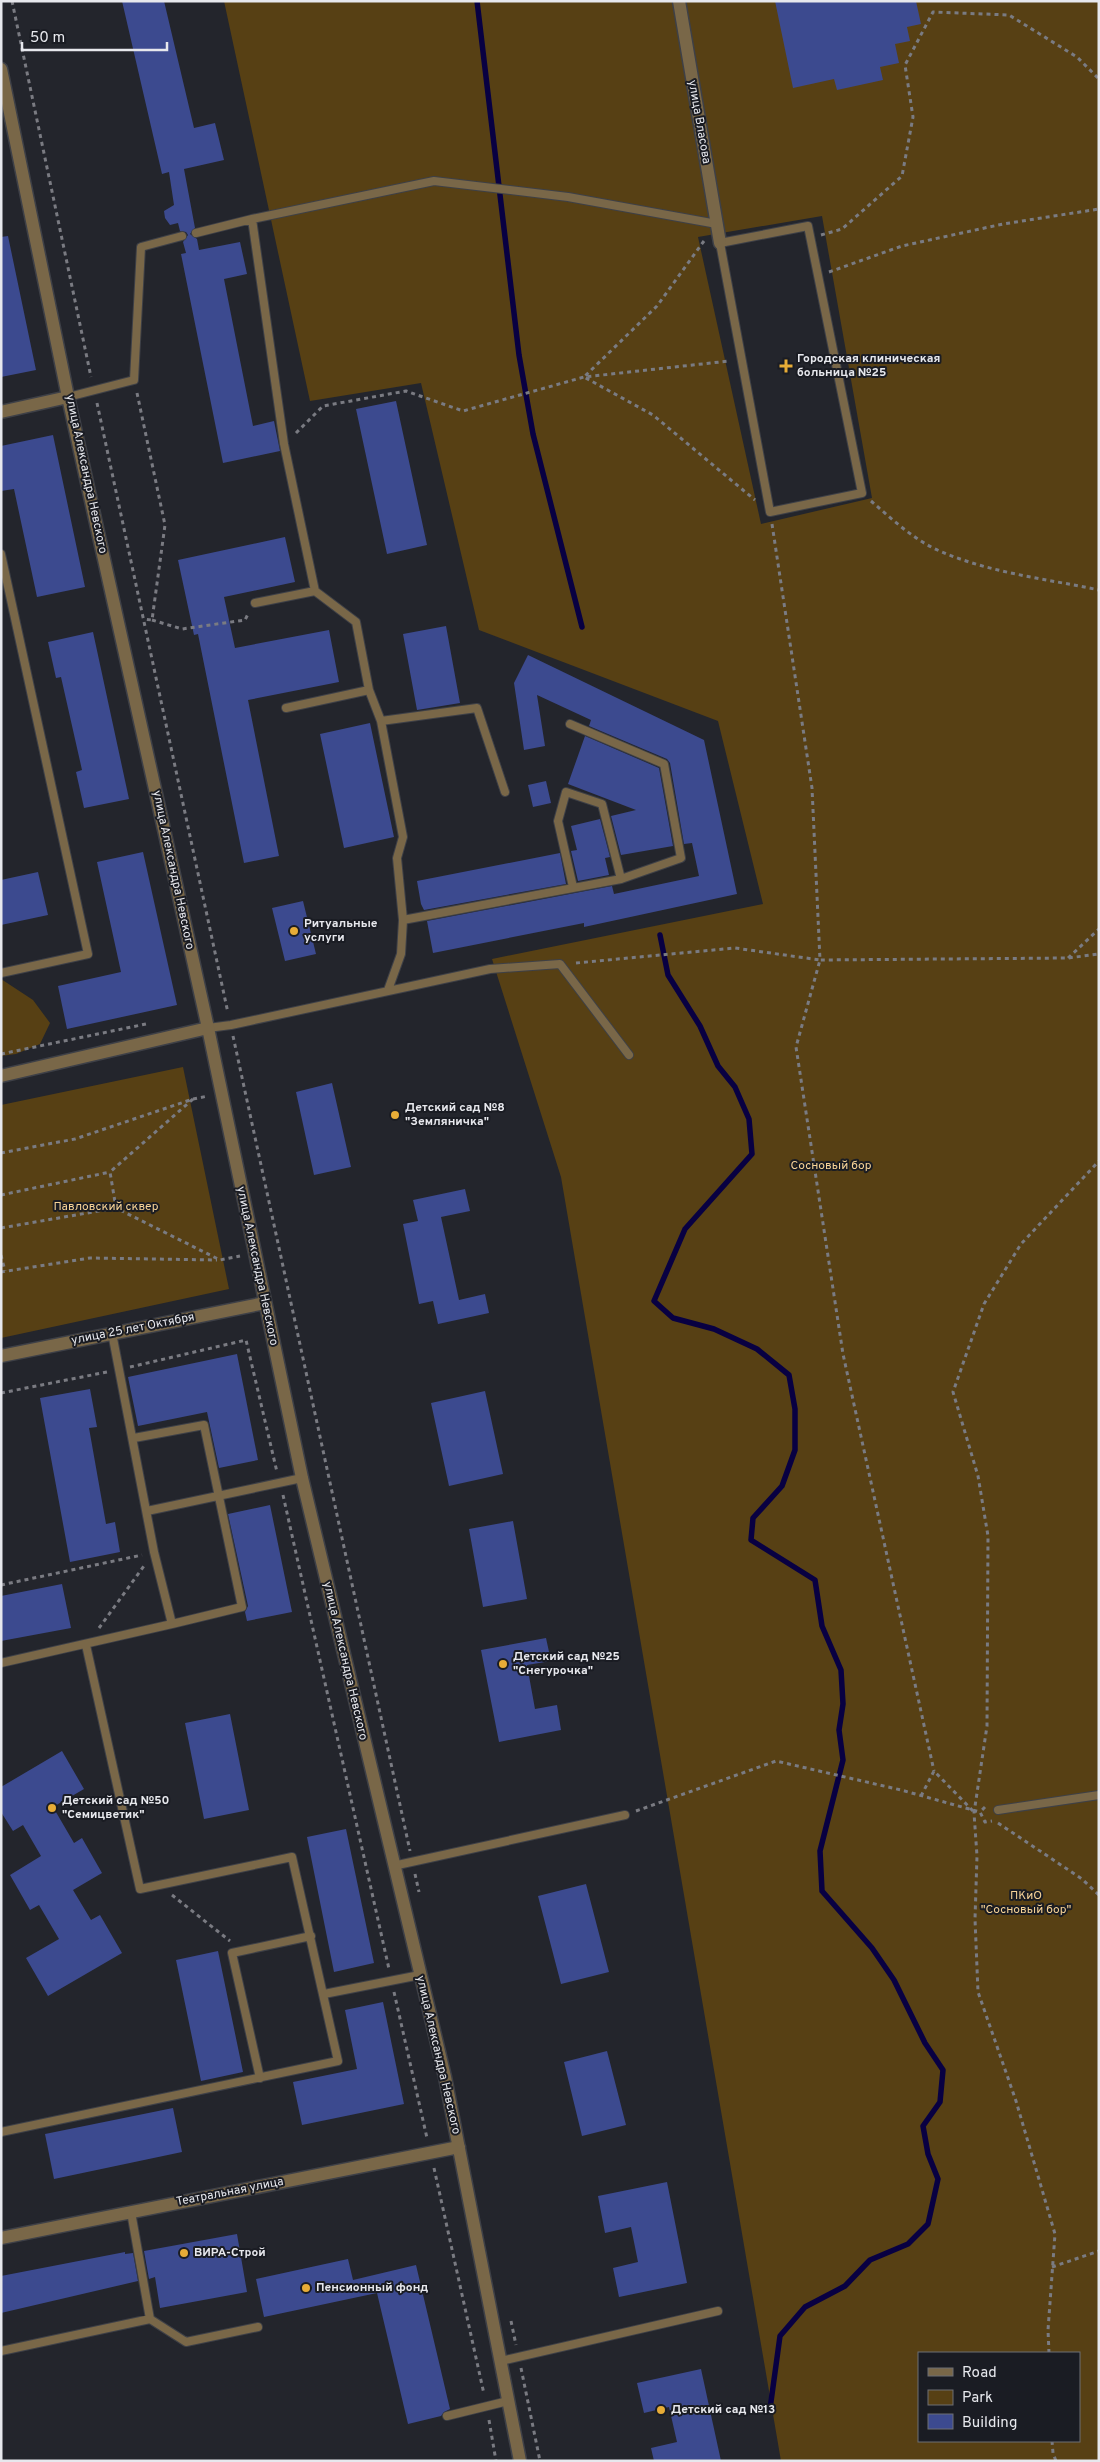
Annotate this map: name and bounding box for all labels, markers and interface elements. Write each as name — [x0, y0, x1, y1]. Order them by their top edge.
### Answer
scale bar — [22, 20, 168, 52]
text: 50 m — [30, 29, 65, 48]
street label: улица Власова — [684, 79, 714, 165]
place label: Городская клиническая больница №25 — [797, 351, 940, 381]
marker: Городская клиническая больница №25 — [779, 359, 793, 373]
street label: улица Александра Невского — [61, 393, 111, 555]
street label: улица Александра Невского — [148, 789, 198, 951]
place label: Ритуальные услуги — [304, 916, 378, 946]
marker: Ритуальные услуги — [288, 925, 300, 937]
place label: Детский сад №8 "Земляничка" — [405, 1100, 505, 1130]
marker: Детский сад №8 "Земляничка" — [389, 1109, 401, 1121]
park label: Сосновый бор — [791, 1158, 872, 1174]
street label: улица Александра Невского — [232, 1185, 282, 1347]
park label: Павловский сквер — [54, 1199, 159, 1215]
street label: улица 25 лет Октября — [70, 1309, 196, 1349]
street label: улица Александра Невского — [319, 1580, 371, 1742]
place label: Детский сад №25 "Снегурочка" — [513, 1649, 620, 1679]
marker: Детский сад №25 "Снегурочка" — [497, 1658, 509, 1670]
place label: Детский сад №50 "Семицветик" — [62, 1793, 170, 1823]
marker: Детский сад №50 "Семицветик" — [46, 1802, 58, 1814]
park label: ПКиО "Сосновый бор" — [981, 1888, 1071, 1918]
street label: улица Александра Невского — [412, 1974, 464, 2136]
street label: Театральная улица — [175, 2174, 285, 2210]
place label: ВИРА-Строй — [194, 2245, 266, 2261]
marker: ВИРА-Строй — [178, 2247, 190, 2259]
place label: Пенсионный фонд — [316, 2280, 428, 2296]
marker: Пенсионный фонд — [300, 2282, 312, 2294]
legend — [918, 2352, 1080, 2442]
text: Road — [962, 2364, 997, 2383]
text: Park — [962, 2389, 993, 2408]
place label: Детский сад №13 — [671, 2402, 775, 2418]
marker: Детский сад №13 — [655, 2404, 667, 2416]
text: Building — [962, 2414, 1017, 2433]

